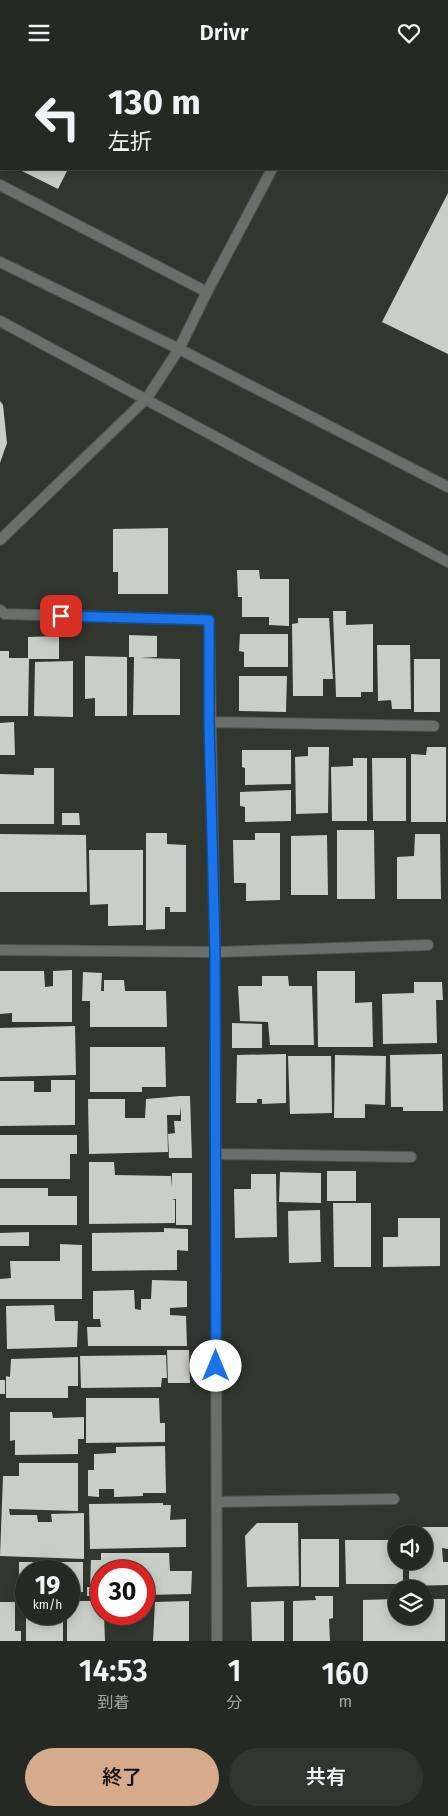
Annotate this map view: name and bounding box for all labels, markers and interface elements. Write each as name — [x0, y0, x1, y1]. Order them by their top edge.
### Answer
icon: menu — [25, 19, 53, 47]
text: Drivr — [199, 19, 249, 46]
icon: heart — [395, 19, 423, 47]
text: 130 m — [108, 81, 201, 123]
icon: left — [25, 85, 90, 150]
text: 左折 — [108, 128, 152, 155]
pin — [40, 595, 82, 637]
icon: arrive — [47, 602, 75, 630]
position arrow — [189, 1339, 241, 1391]
map controls — [388, 1525, 433, 1625]
button: sound — [388, 1525, 433, 1570]
speed limit sign: 30 — [90, 1560, 155, 1625]
text: 19 — [35, 1571, 60, 1601]
button: layers — [388, 1580, 433, 1625]
text: km/h — [33, 1598, 62, 1612]
text: 14:53 — [79, 1653, 148, 1689]
text: 1 — [228, 1653, 241, 1689]
text: 160 — [321, 1656, 369, 1692]
text: m — [338, 1692, 352, 1711]
text: 到着 — [97, 1693, 129, 1712]
text: 分 — [227, 1693, 243, 1712]
button: 終了 — [25, 1748, 219, 1806]
button: 共有 — [229, 1748, 423, 1806]

